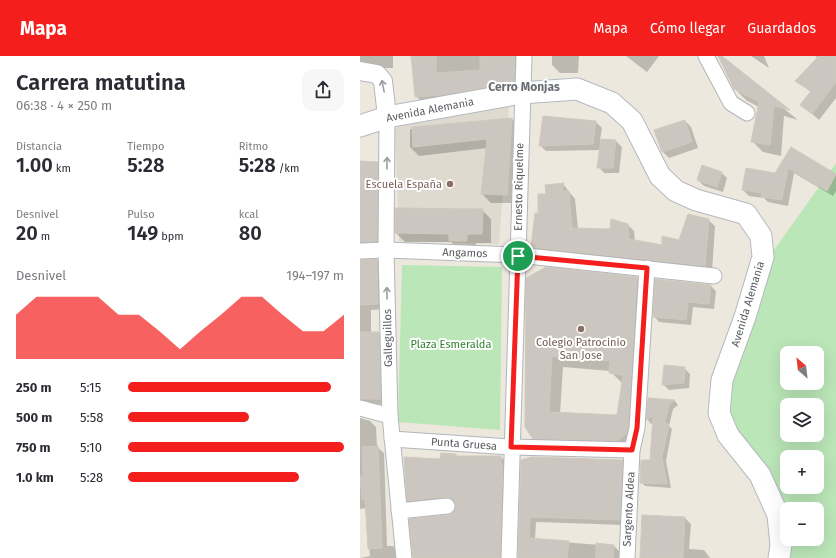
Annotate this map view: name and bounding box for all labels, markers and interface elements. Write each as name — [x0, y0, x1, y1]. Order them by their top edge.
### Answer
text: Mapa — [20, 17, 67, 40]
text: Mapa — [594, 20, 628, 37]
text: Cómo llegar — [650, 20, 725, 37]
text: Guardados — [747, 20, 816, 37]
text: Carrera matutina — [16, 69, 186, 96]
button: share — [302, 69, 344, 111]
one-way arrow — [379, 80, 387, 93]
district label: Cerro Monjas — [488, 80, 560, 94]
street label: Avenida Alemania — [385, 95, 475, 125]
text: 06:38 · 4 × 250 m — [16, 98, 112, 113]
text: Distancia — [16, 140, 62, 153]
text: Tiempo — [127, 140, 165, 153]
text: Ritmo — [239, 140, 268, 153]
street label: Ernesto Riquelme — [512, 143, 526, 231]
text: 1.00 — [16, 153, 53, 177]
text: 5:28 — [127, 153, 164, 177]
text: 5:28 — [239, 153, 276, 177]
one-way arrow — [383, 157, 391, 170]
text: km — [53, 162, 71, 175]
text: /km — [276, 162, 299, 175]
place label: Escuela España — [366, 178, 442, 191]
marker: Escuela España — [445, 179, 455, 189]
text: Desnivel — [16, 208, 58, 221]
text: Pulso — [127, 208, 155, 221]
text: kcal — [239, 208, 258, 221]
text: 20 — [16, 221, 38, 245]
text: 149 — [127, 221, 158, 245]
text: 80 — [239, 221, 262, 245]
text: m — [38, 230, 50, 243]
text: bpm — [158, 230, 184, 243]
pin — [501, 239, 535, 273]
icon: arrive — [507, 245, 529, 267]
street label: Angamos — [442, 246, 488, 260]
street label: Avenida Alemania — [729, 259, 767, 349]
text: Desnivel — [16, 268, 66, 283]
text: 194–197 m — [286, 268, 344, 283]
one-way arrow — [383, 287, 391, 300]
street label: Galleguillos — [381, 309, 395, 367]
marker: Colegio Patrocinio San Jose — [576, 324, 586, 334]
place label: Colegio Patrocinio San Jose — [536, 336, 626, 362]
park label: Plaza Esmeralda — [411, 338, 491, 351]
north arrow — [780, 346, 824, 390]
map controls — [780, 346, 824, 546]
text: 250 m — [16, 380, 51, 395]
text: 5:15 — [80, 380, 101, 395]
button: layers — [780, 398, 824, 442]
text: 500 m — [16, 410, 52, 425]
text: 5:58 — [80, 410, 103, 425]
street label: Punta Gruesa — [430, 435, 498, 453]
text: 750 m — [16, 440, 51, 455]
text: 5:10 — [80, 440, 102, 455]
button: + — [780, 450, 824, 494]
text: 1.0 km — [16, 470, 54, 485]
text: 5:28 — [80, 470, 103, 485]
street label: Sargento Aldea — [621, 471, 637, 547]
button: − — [780, 502, 824, 546]

